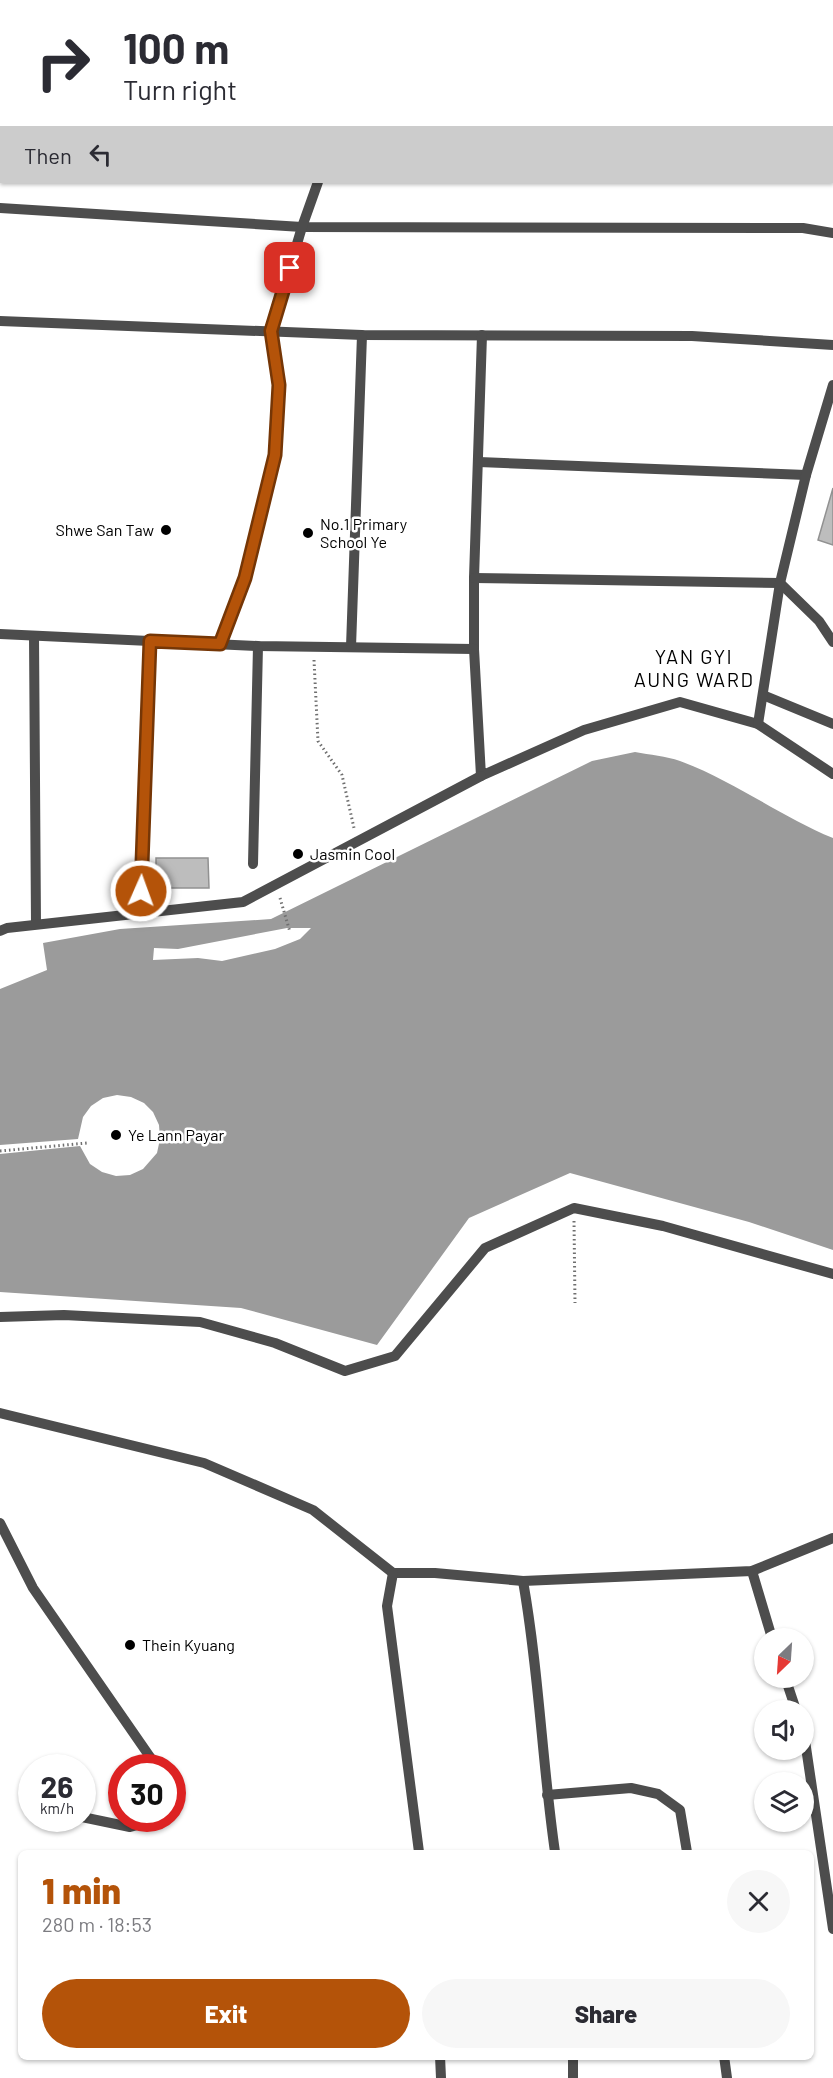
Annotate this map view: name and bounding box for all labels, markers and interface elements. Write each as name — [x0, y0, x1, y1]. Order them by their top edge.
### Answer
text: 100 m — [123, 22, 229, 72]
icon: right — [24, 24, 102, 102]
text: Turn right — [123, 73, 237, 105]
icon: left — [84, 138, 117, 171]
text: Then — [24, 142, 72, 168]
pin — [264, 242, 315, 293]
icon: arrive — [273, 251, 306, 284]
place label: No.1 Primary School Ye — [320, 514, 408, 551]
place label: Shwe San Taw — [55, 520, 154, 539]
marker: Shwe San Taw — [159, 523, 173, 537]
marker: No.1 Primary School Ye — [301, 526, 315, 540]
district label: YAN GYI AUNG WARD — [634, 644, 754, 691]
place label: Jasmin Cool — [310, 844, 395, 863]
marker: Jasmin Cool — [291, 847, 305, 861]
position arrow — [109, 859, 173, 923]
place label: Ye Lann Payar — [128, 1125, 224, 1144]
marker: Ye Lann Payar — [109, 1128, 123, 1142]
north arrow — [754, 1628, 814, 1688]
map controls — [754, 1628, 814, 1832]
place label: Thein Kyuang — [142, 1635, 235, 1654]
marker: Thein Kyuang — [123, 1638, 137, 1652]
button: sound — [754, 1700, 814, 1760]
speed limit sign: 30 — [108, 1754, 186, 1832]
text: 26 — [41, 1768, 73, 1804]
button: layers — [754, 1772, 814, 1832]
text: km/h — [40, 1799, 74, 1817]
text: 1 min — [42, 1868, 121, 1911]
button: close — [727, 1870, 790, 1933]
text: 280 m · 18:53 — [42, 1912, 152, 1936]
button: Exit — [42, 1979, 410, 2048]
button: Share — [422, 1979, 790, 2048]

